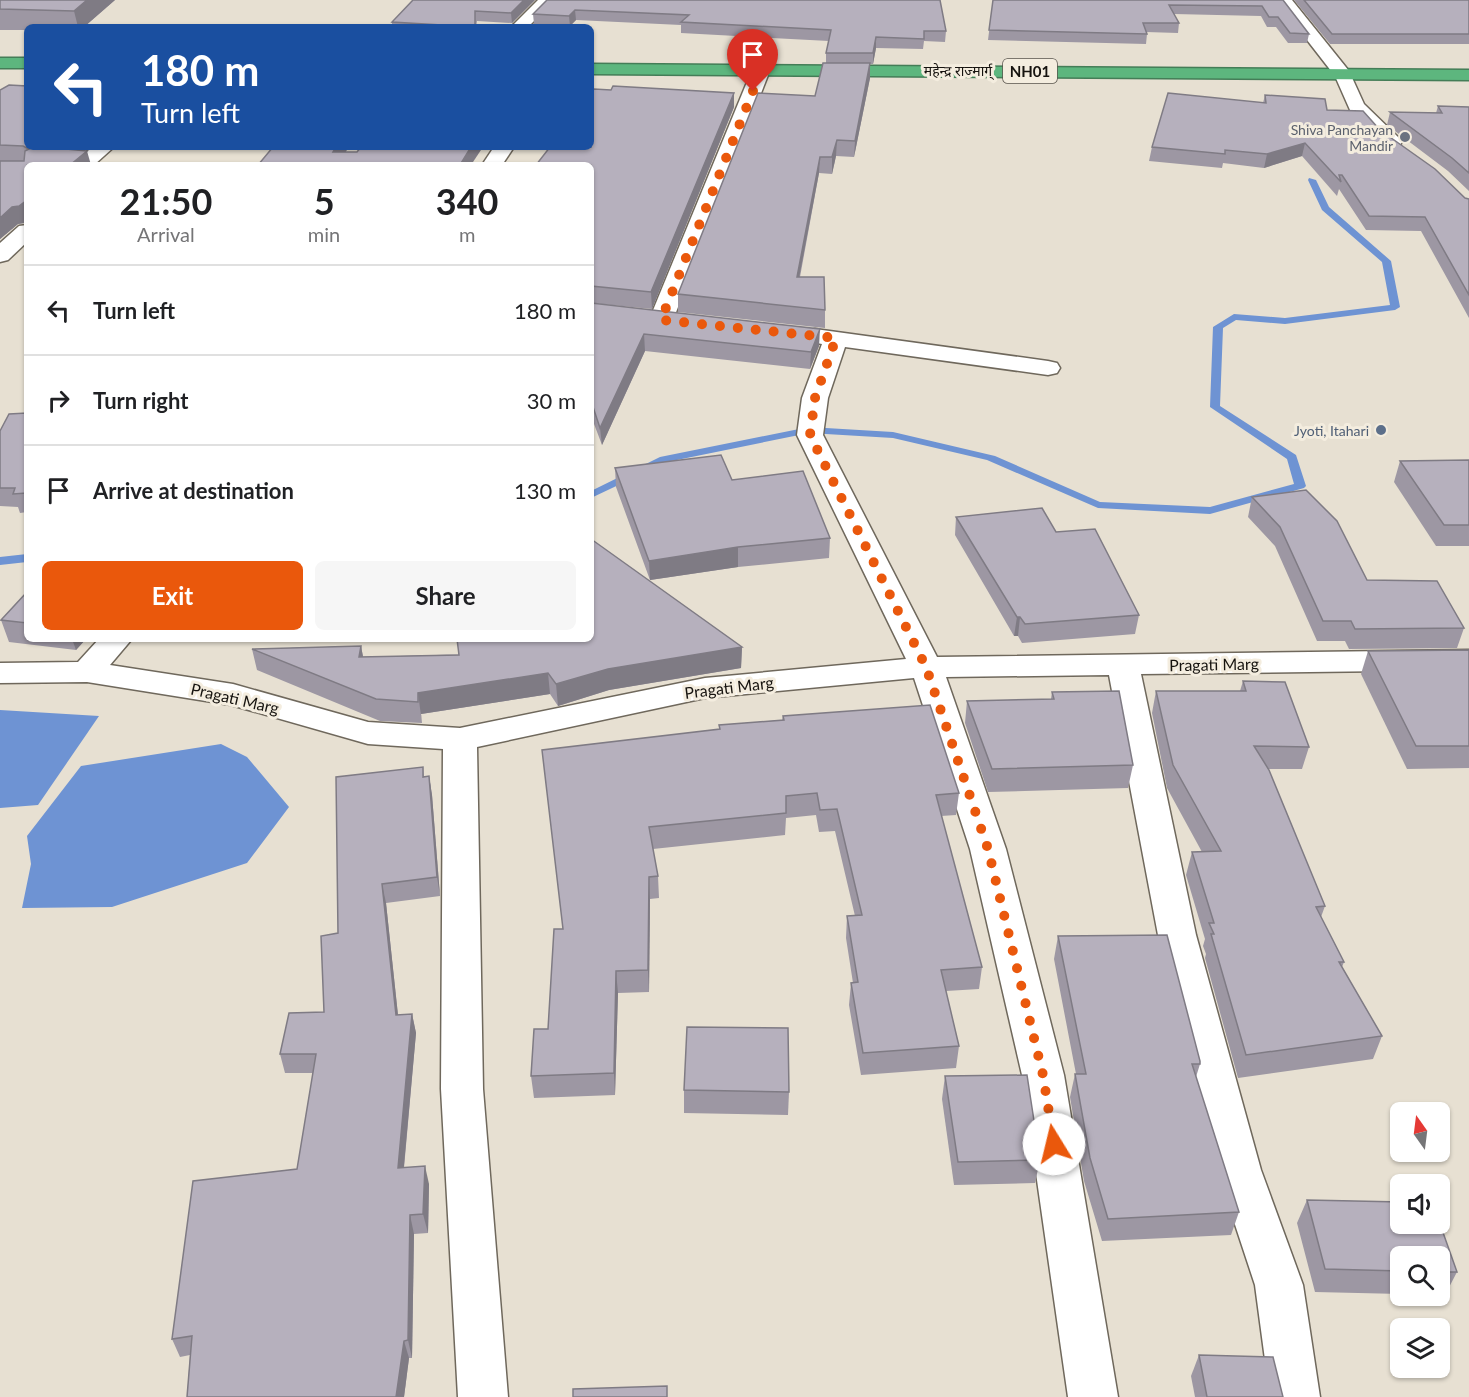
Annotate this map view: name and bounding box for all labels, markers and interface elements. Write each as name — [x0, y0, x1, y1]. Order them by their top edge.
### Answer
pin — [727, 29, 778, 91]
icon: arrive — [736, 38, 769, 71]
text: 180 m — [141, 45, 259, 95]
icon: left — [42, 48, 120, 126]
road number: NH01 — [1003, 59, 1057, 83]
street label: महेन्द्र राज्मार्ग् — [924, 62, 994, 81]
text: Turn left — [141, 96, 240, 129]
place label: Shiva Panchayan Mandir — [1291, 121, 1393, 154]
marker: Shiva Panchayan Mandir — [1398, 130, 1412, 144]
text: 21:50 — [120, 179, 212, 223]
text: 5 — [314, 179, 335, 223]
text: 340 — [436, 179, 498, 223]
text: Arrival — [137, 222, 195, 246]
text: min — [308, 222, 340, 246]
text: m — [459, 222, 475, 246]
icon: left — [42, 294, 75, 327]
text: Turn left — [93, 297, 175, 324]
text: 180 m — [514, 297, 576, 324]
icon: right — [42, 384, 75, 417]
text: Turn right — [93, 387, 188, 414]
text: 30 m — [527, 387, 576, 414]
place label: Jyoti, Itahari — [1294, 422, 1369, 439]
marker: Jyoti, Itahari — [1374, 423, 1388, 437]
icon: arrive — [42, 474, 75, 507]
text: Arrive at destination — [93, 477, 294, 504]
text: 130 m — [514, 477, 576, 504]
button: Exit — [42, 561, 303, 630]
button: Share — [315, 561, 576, 630]
street label: Pragati Marg — [1169, 654, 1259, 674]
street label: Pragati Marg — [683, 672, 775, 702]
street label: Pragati Marg — [189, 679, 281, 717]
north arrow — [1390, 1102, 1450, 1162]
map controls — [1390, 1102, 1450, 1378]
position arrow — [1022, 1112, 1086, 1176]
button: sound — [1390, 1174, 1450, 1234]
button: search — [1390, 1246, 1450, 1306]
button: layers — [1390, 1318, 1450, 1378]

